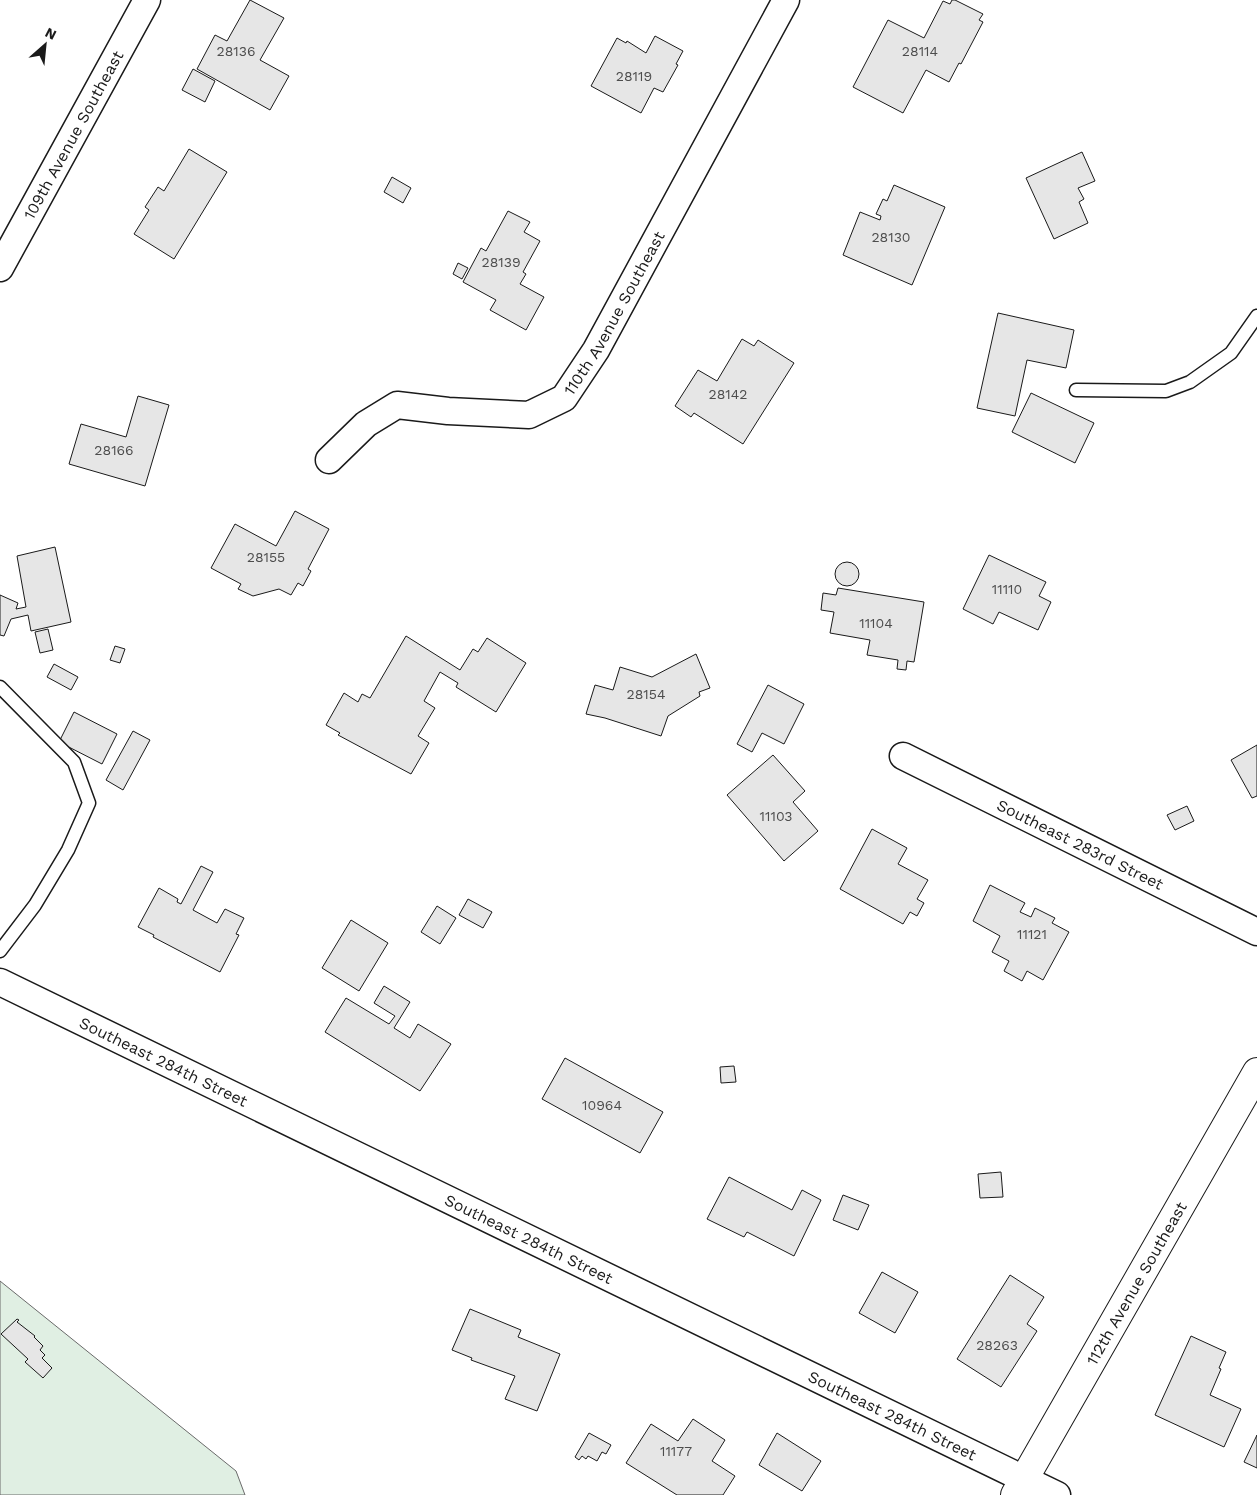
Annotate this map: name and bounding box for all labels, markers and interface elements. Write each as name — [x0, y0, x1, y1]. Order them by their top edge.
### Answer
north arrow — [20, 20, 70, 70]
text: N — [43, 24, 59, 43]
house number: 28136 — [217, 43, 255, 59]
house number: 28114 — [902, 43, 938, 59]
street label: 109th Avenue Southeast — [19, 47, 127, 222]
house number: 28119 — [616, 68, 652, 84]
street label: 110th Avenue Southeast — [559, 228, 668, 398]
house number: 28130 — [871, 229, 911, 245]
house number: 28139 — [481, 254, 521, 270]
house number: 28142 — [709, 386, 747, 402]
house number: 28166 — [94, 442, 134, 458]
house number: 28155 — [247, 549, 285, 565]
house number: 11110 — [992, 581, 1022, 597]
house number: 11104 — [859, 615, 893, 631]
house number: 28154 — [627, 686, 665, 702]
street label: Southeast 283rd Street — [994, 795, 1167, 894]
house number: 11103 — [760, 808, 792, 824]
house number: 11121 — [1017, 926, 1047, 942]
street label: Southeast 284th Street — [77, 1013, 251, 1110]
house number: 10964 — [582, 1097, 622, 1113]
street label: Southeast 284th Street — [442, 1190, 616, 1288]
street label: 112th Avenue Southeast — [1082, 1198, 1191, 1368]
house number: 28263 — [976, 1337, 1018, 1353]
street label: Southeast 284th Street — [805, 1366, 980, 1464]
house number: 11177 — [660, 1443, 692, 1459]

